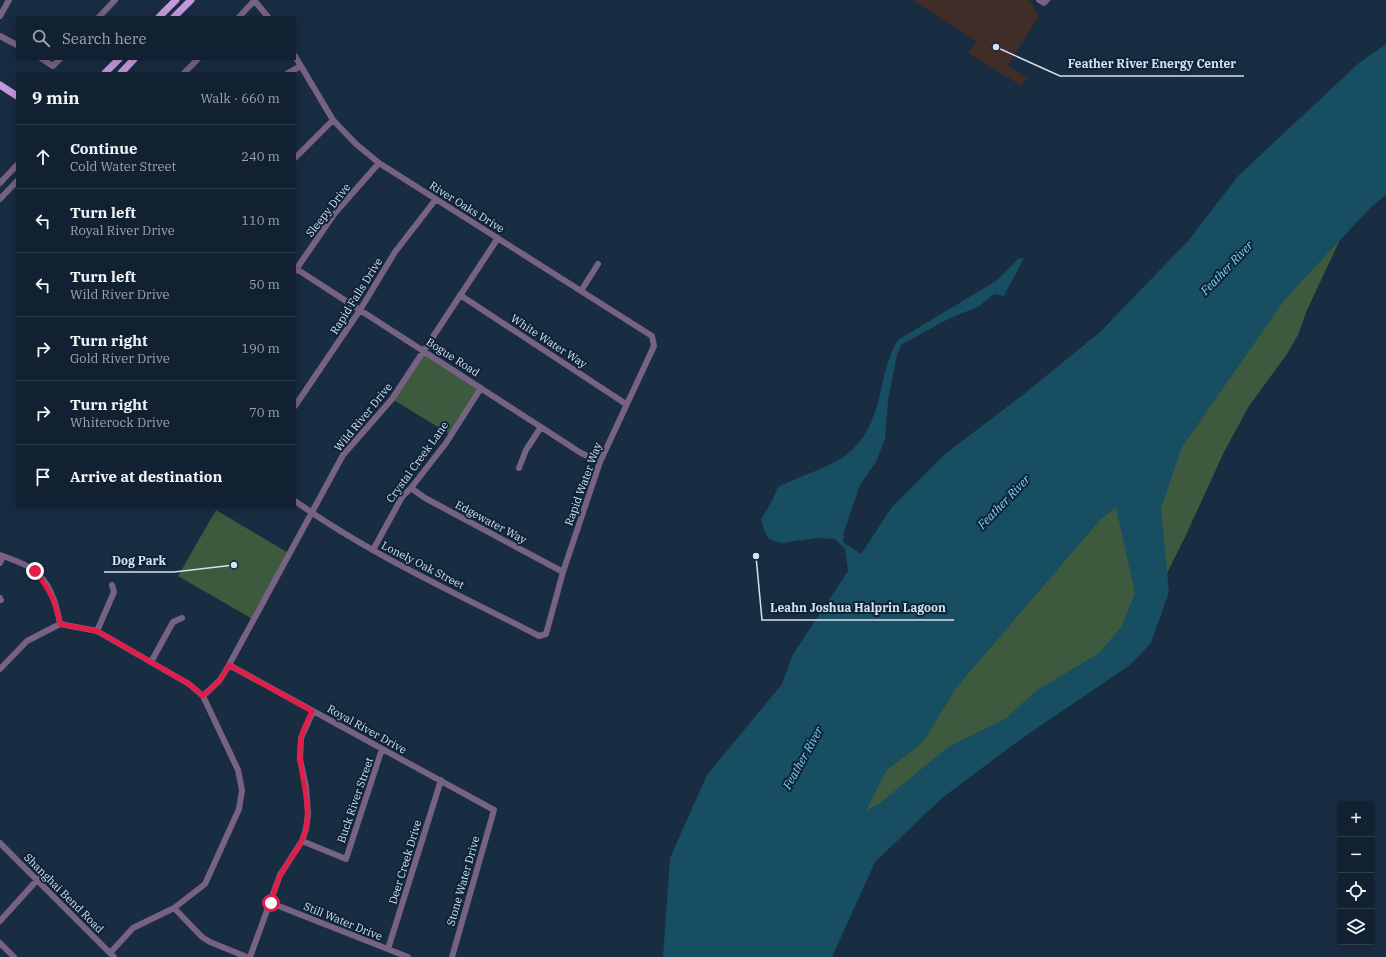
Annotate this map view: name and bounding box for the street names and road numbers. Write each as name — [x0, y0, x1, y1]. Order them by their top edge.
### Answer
street label: River Oaks Drive — [427, 178, 507, 236]
street label: Sleepy Drive — [303, 180, 353, 240]
street label: Rapid Falls Drive — [327, 255, 385, 337]
street label: White Water Way — [508, 311, 590, 371]
street label: Bogue Road — [424, 335, 483, 380]
street label: Wild River Drive — [331, 380, 395, 454]
street label: Crystal Creek Lane — [383, 419, 451, 505]
street label: Rapid Water Way — [561, 440, 605, 528]
street label: Edgewater Way — [453, 497, 529, 547]
street label: Lonely Oak Street — [379, 538, 467, 592]
street label: Royal River Drive — [325, 701, 409, 757]
street label: Buck River Street — [334, 755, 376, 845]
street label: Deer Creek Drive — [386, 818, 424, 906]
street label: Stone Water Drive — [443, 834, 483, 928]
street label: Shanghai Bend Road — [21, 850, 107, 936]
street label: Still Water Drive — [302, 899, 385, 943]

